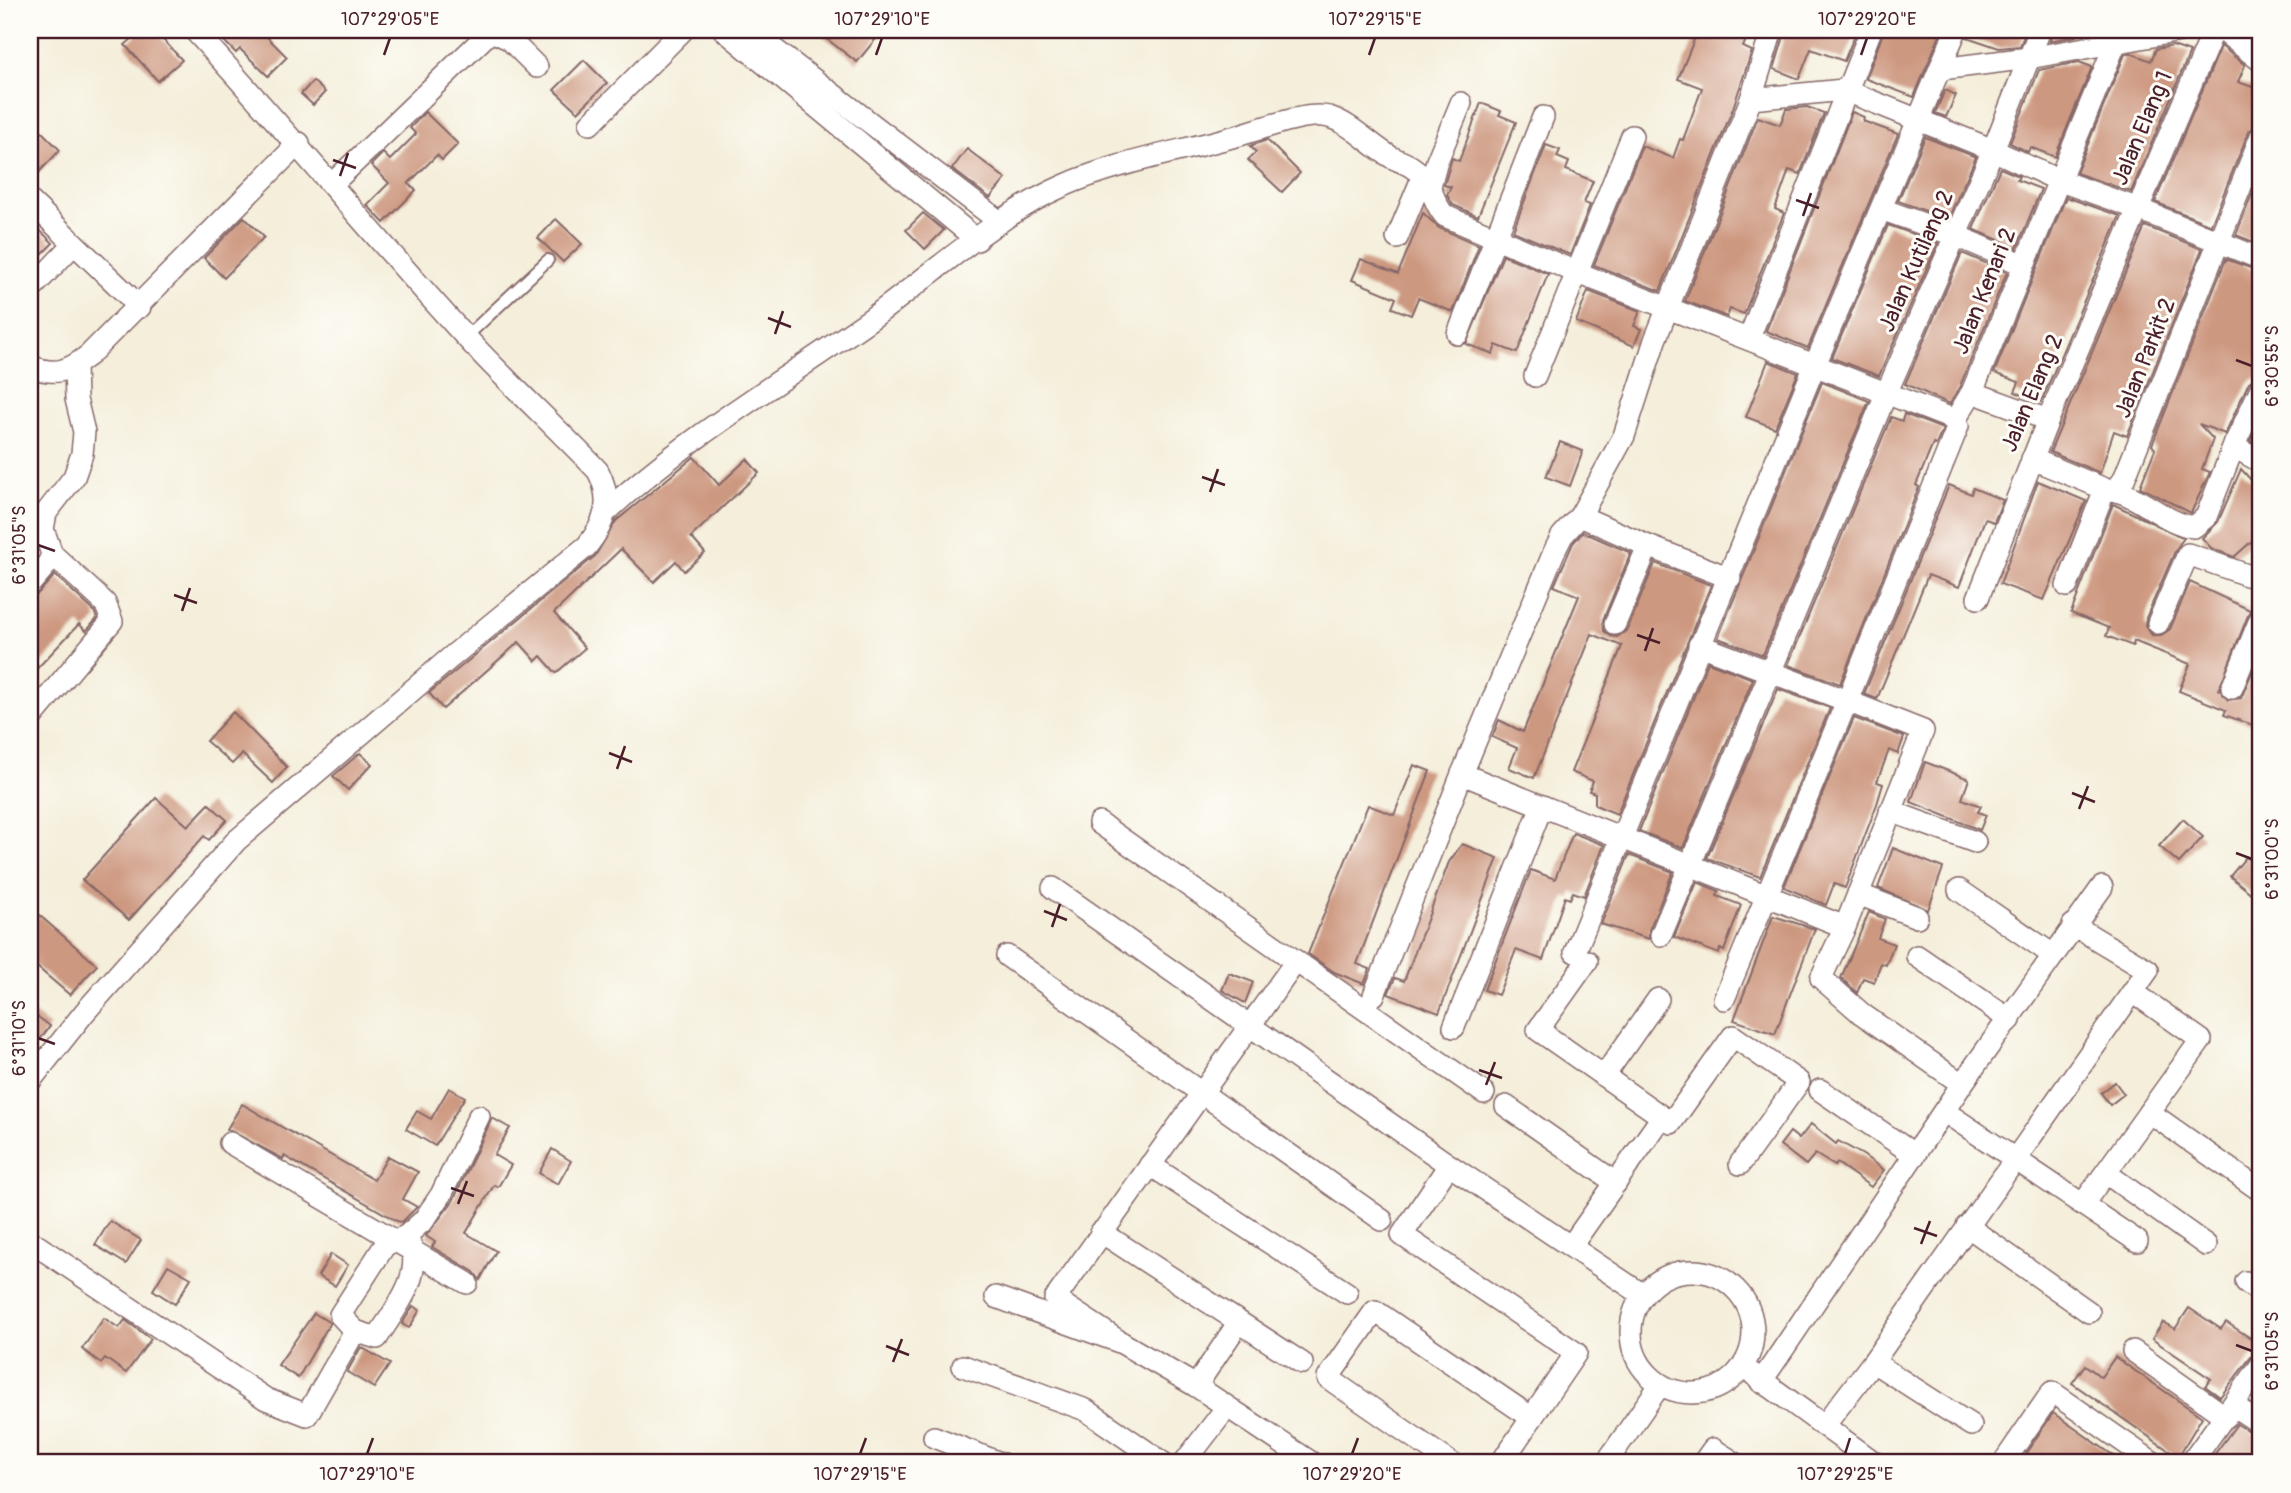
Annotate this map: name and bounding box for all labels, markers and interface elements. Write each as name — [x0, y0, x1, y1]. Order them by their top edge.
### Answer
text: 107°29'05"E — [341, 8, 439, 31]
text: 107°29'10"E — [834, 8, 930, 31]
text: 107°29'15"E — [1328, 8, 1422, 31]
text: 107°29'20"E — [1818, 8, 1916, 31]
street label: Jalan Elang 1 — [2105, 67, 2179, 189]
street label: Jalan Kutilang 2 — [1872, 186, 1960, 336]
street label: Jalan Kenari 2 — [1945, 224, 2023, 358]
street label: Jalan Parkit 2 — [2108, 294, 2182, 422]
text: 6°30'55"S — [2261, 325, 2284, 407]
street label: Jalan Elang 2 — [1994, 330, 2070, 456]
text: 6°31'05"S — [8, 506, 31, 584]
text: 6°31'00"S — [2261, 818, 2284, 900]
text: 6°31'10"S — [8, 1000, 31, 1076]
text: 6°31'05"S — [2261, 1312, 2284, 1390]
text: 107°29'10"E — [319, 1463, 415, 1486]
text: 107°29'15"E — [813, 1463, 907, 1486]
text: 107°29'20"E — [1303, 1463, 1401, 1486]
text: 107°29'25"E — [1797, 1463, 1893, 1486]

